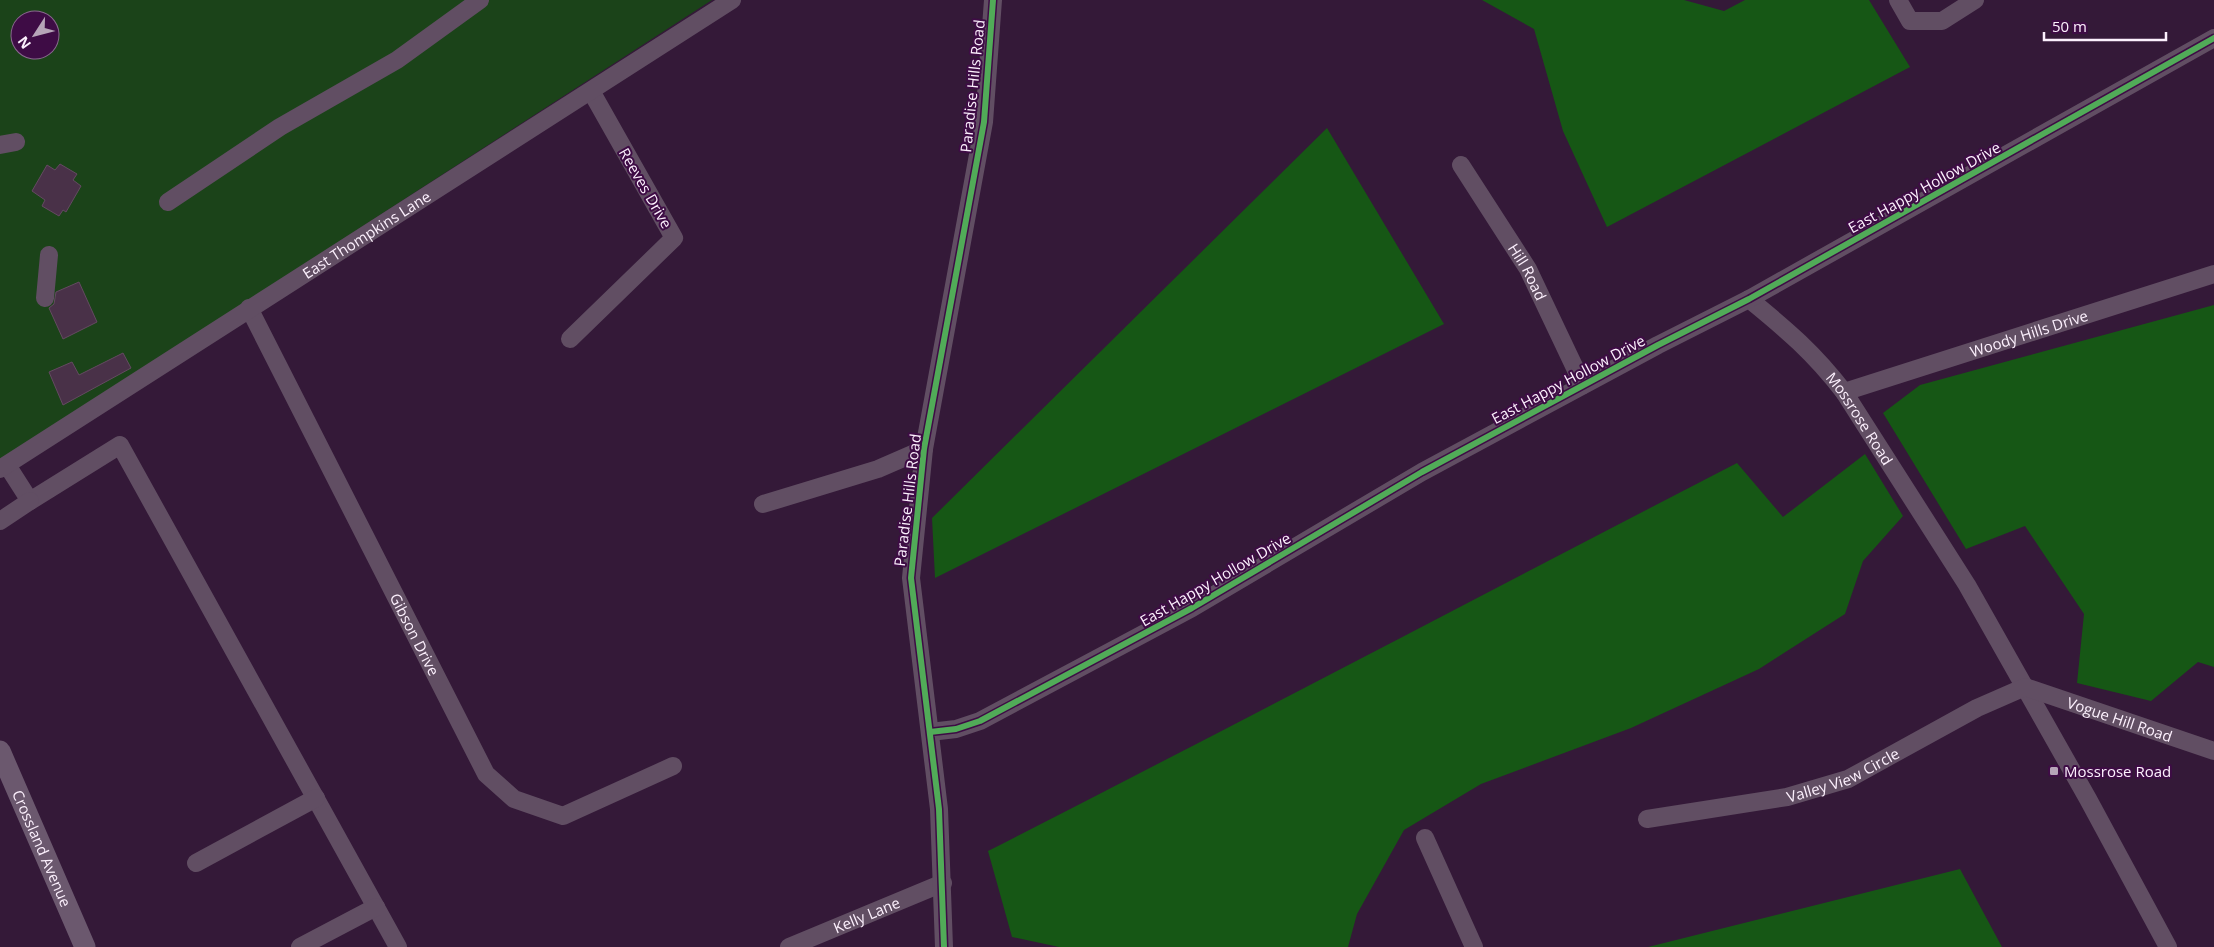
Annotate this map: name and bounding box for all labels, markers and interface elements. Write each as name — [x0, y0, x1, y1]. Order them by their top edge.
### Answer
north arrow — [10, 10, 60, 60]
scale bar — [2044, 10, 2166, 42]
text: 50 m — [2052, 16, 2087, 36]
street label: Paradise Hills Road — [955, 19, 989, 153]
text: N — [13, 33, 35, 53]
street label: East Happy Hollow Drive — [1844, 137, 2004, 237]
street label: Reeves Drive — [615, 144, 677, 232]
street label: East Thompkins Lane — [298, 186, 434, 283]
street label: Hill Road — [1504, 239, 1551, 303]
street label: Woody Hills Drive — [1967, 305, 2090, 361]
street label: East Happy Hollow Drive — [1488, 330, 1648, 428]
street label: Mossrose Road — [1822, 368, 1898, 469]
street label: Paradise Hills Road — [889, 433, 925, 567]
street label: East Happy Hollow Drive — [1136, 528, 1294, 630]
street label: Gibson Drive — [386, 590, 444, 679]
street label: Vogue Hill Road — [2065, 692, 2175, 746]
street label: Valley View Circle — [1784, 743, 1903, 807]
place label: Mossrose Road — [2064, 761, 2171, 781]
marker: Mossrose Road — [2048, 765, 2060, 777]
street label: Crossland Avenue — [8, 787, 76, 910]
street label: Kelly Lane — [830, 892, 903, 938]

